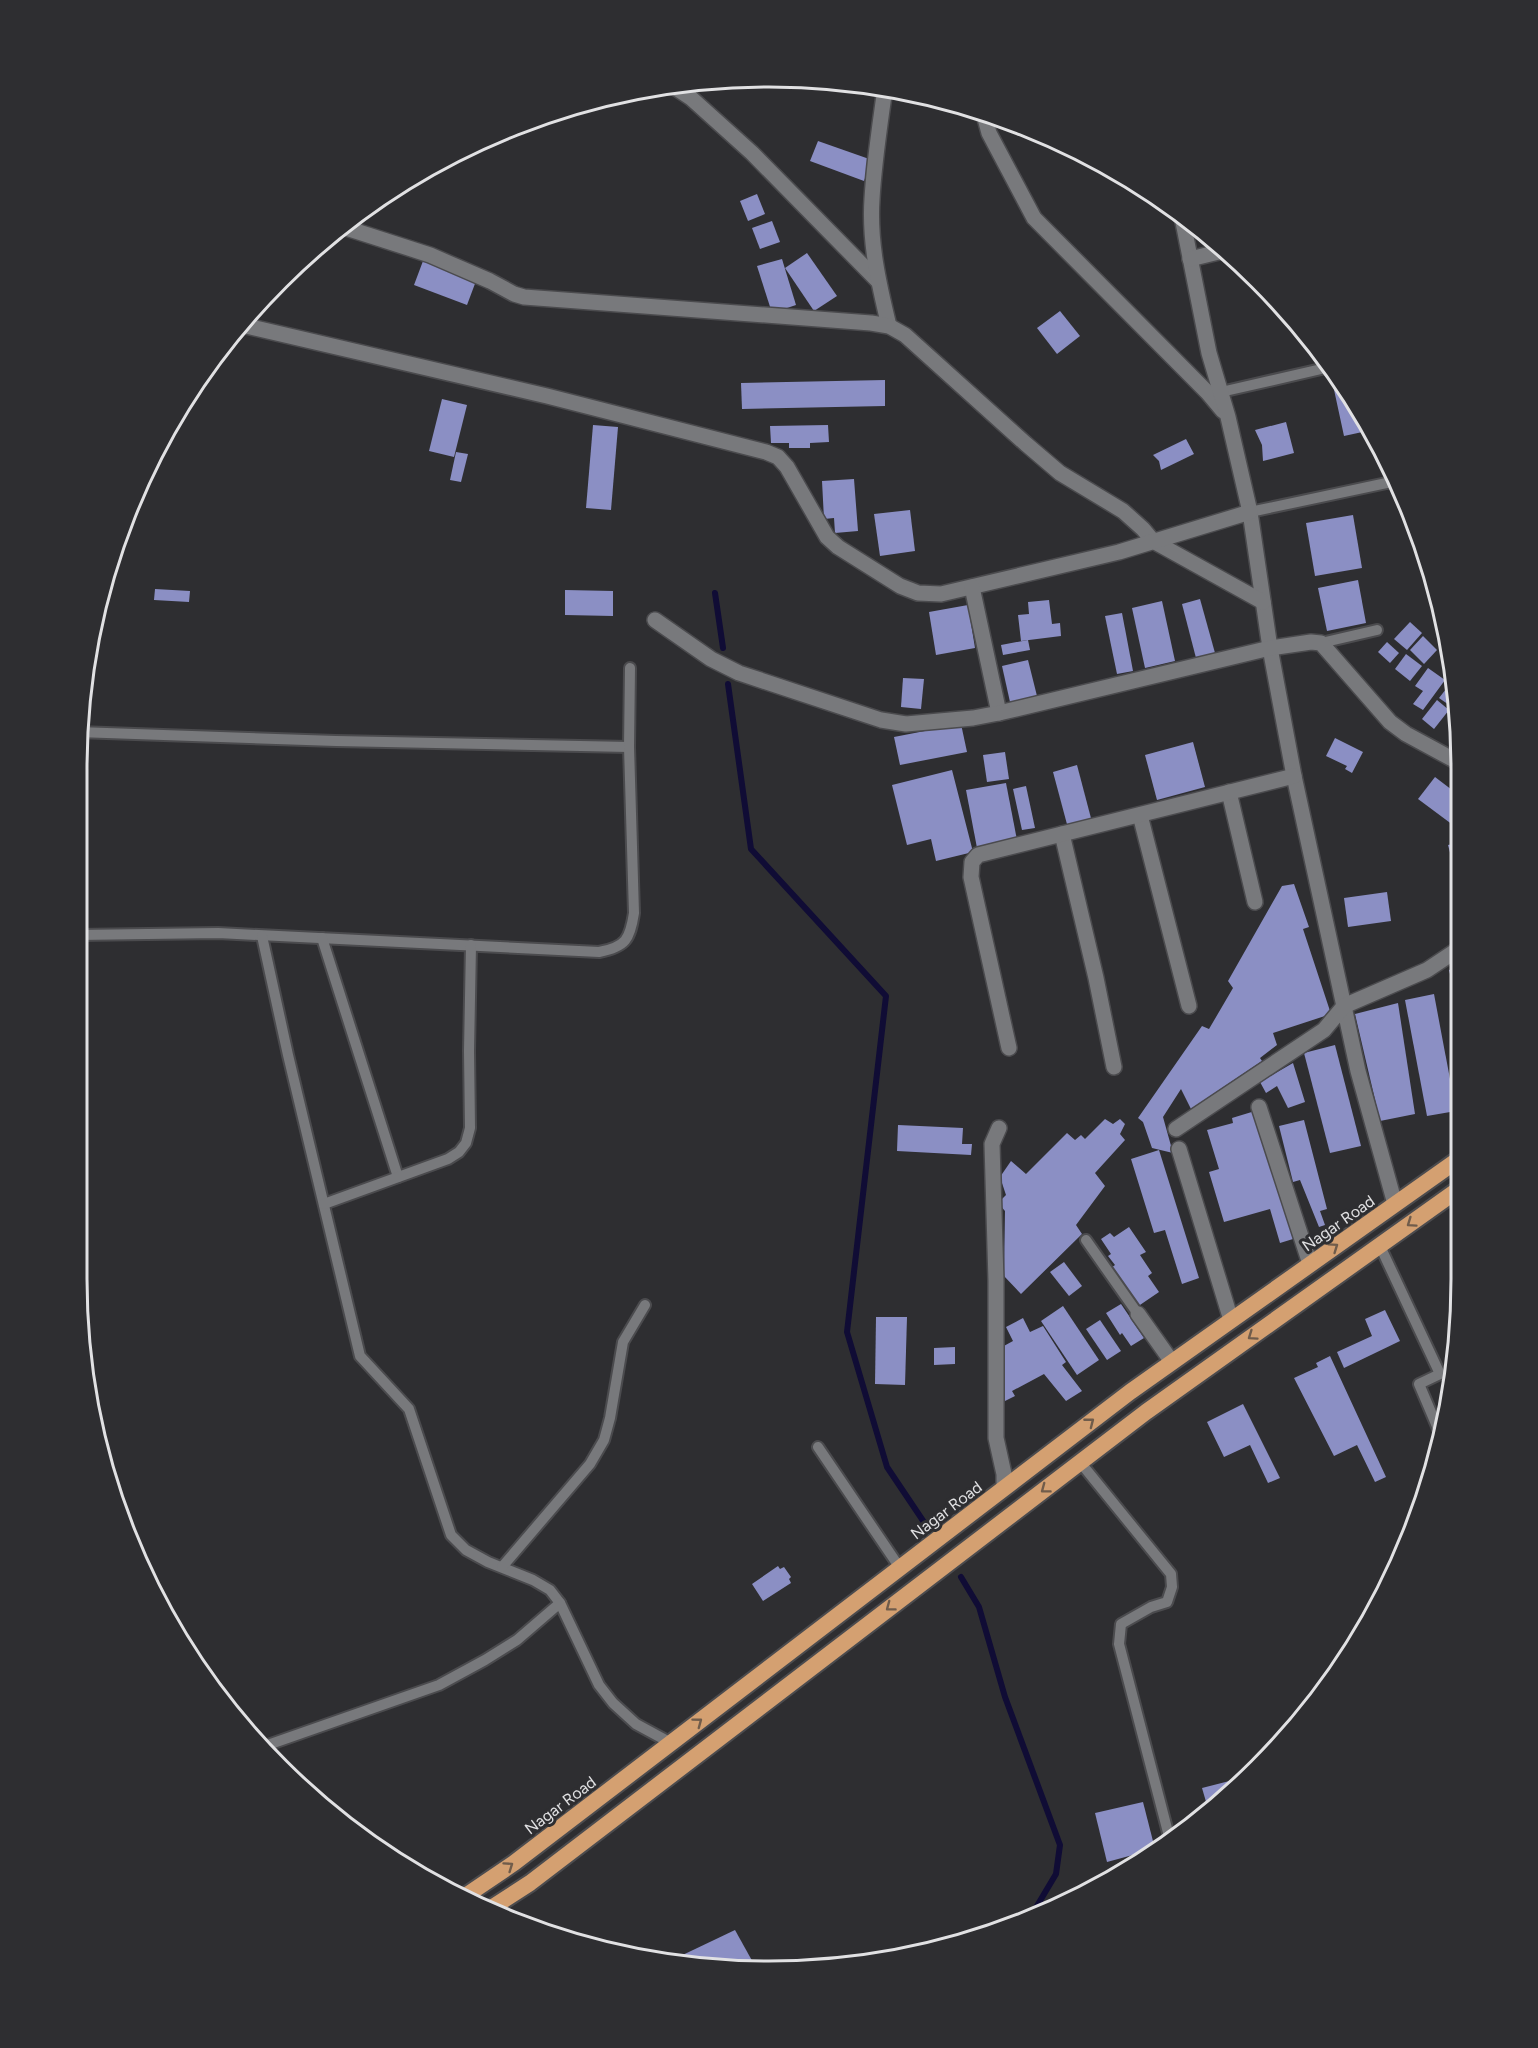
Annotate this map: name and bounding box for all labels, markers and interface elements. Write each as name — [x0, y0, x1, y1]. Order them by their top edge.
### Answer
street label: Nagar Road — [1298, 1191, 1378, 1255]
one-way arrow — [1407, 1216, 1418, 1227]
one-way arrow — [1328, 1243, 1339, 1254]
one-way arrow — [1248, 1329, 1259, 1340]
one-way arrow — [1084, 1418, 1095, 1429]
street label: Nagar Road — [907, 1477, 986, 1543]
one-way arrow — [1040, 1481, 1051, 1492]
one-way arrow — [885, 1600, 896, 1611]
one-way arrow — [691, 1719, 702, 1730]
street label: Nagar Road — [521, 1772, 600, 1838]
one-way arrow — [503, 1862, 514, 1873]

